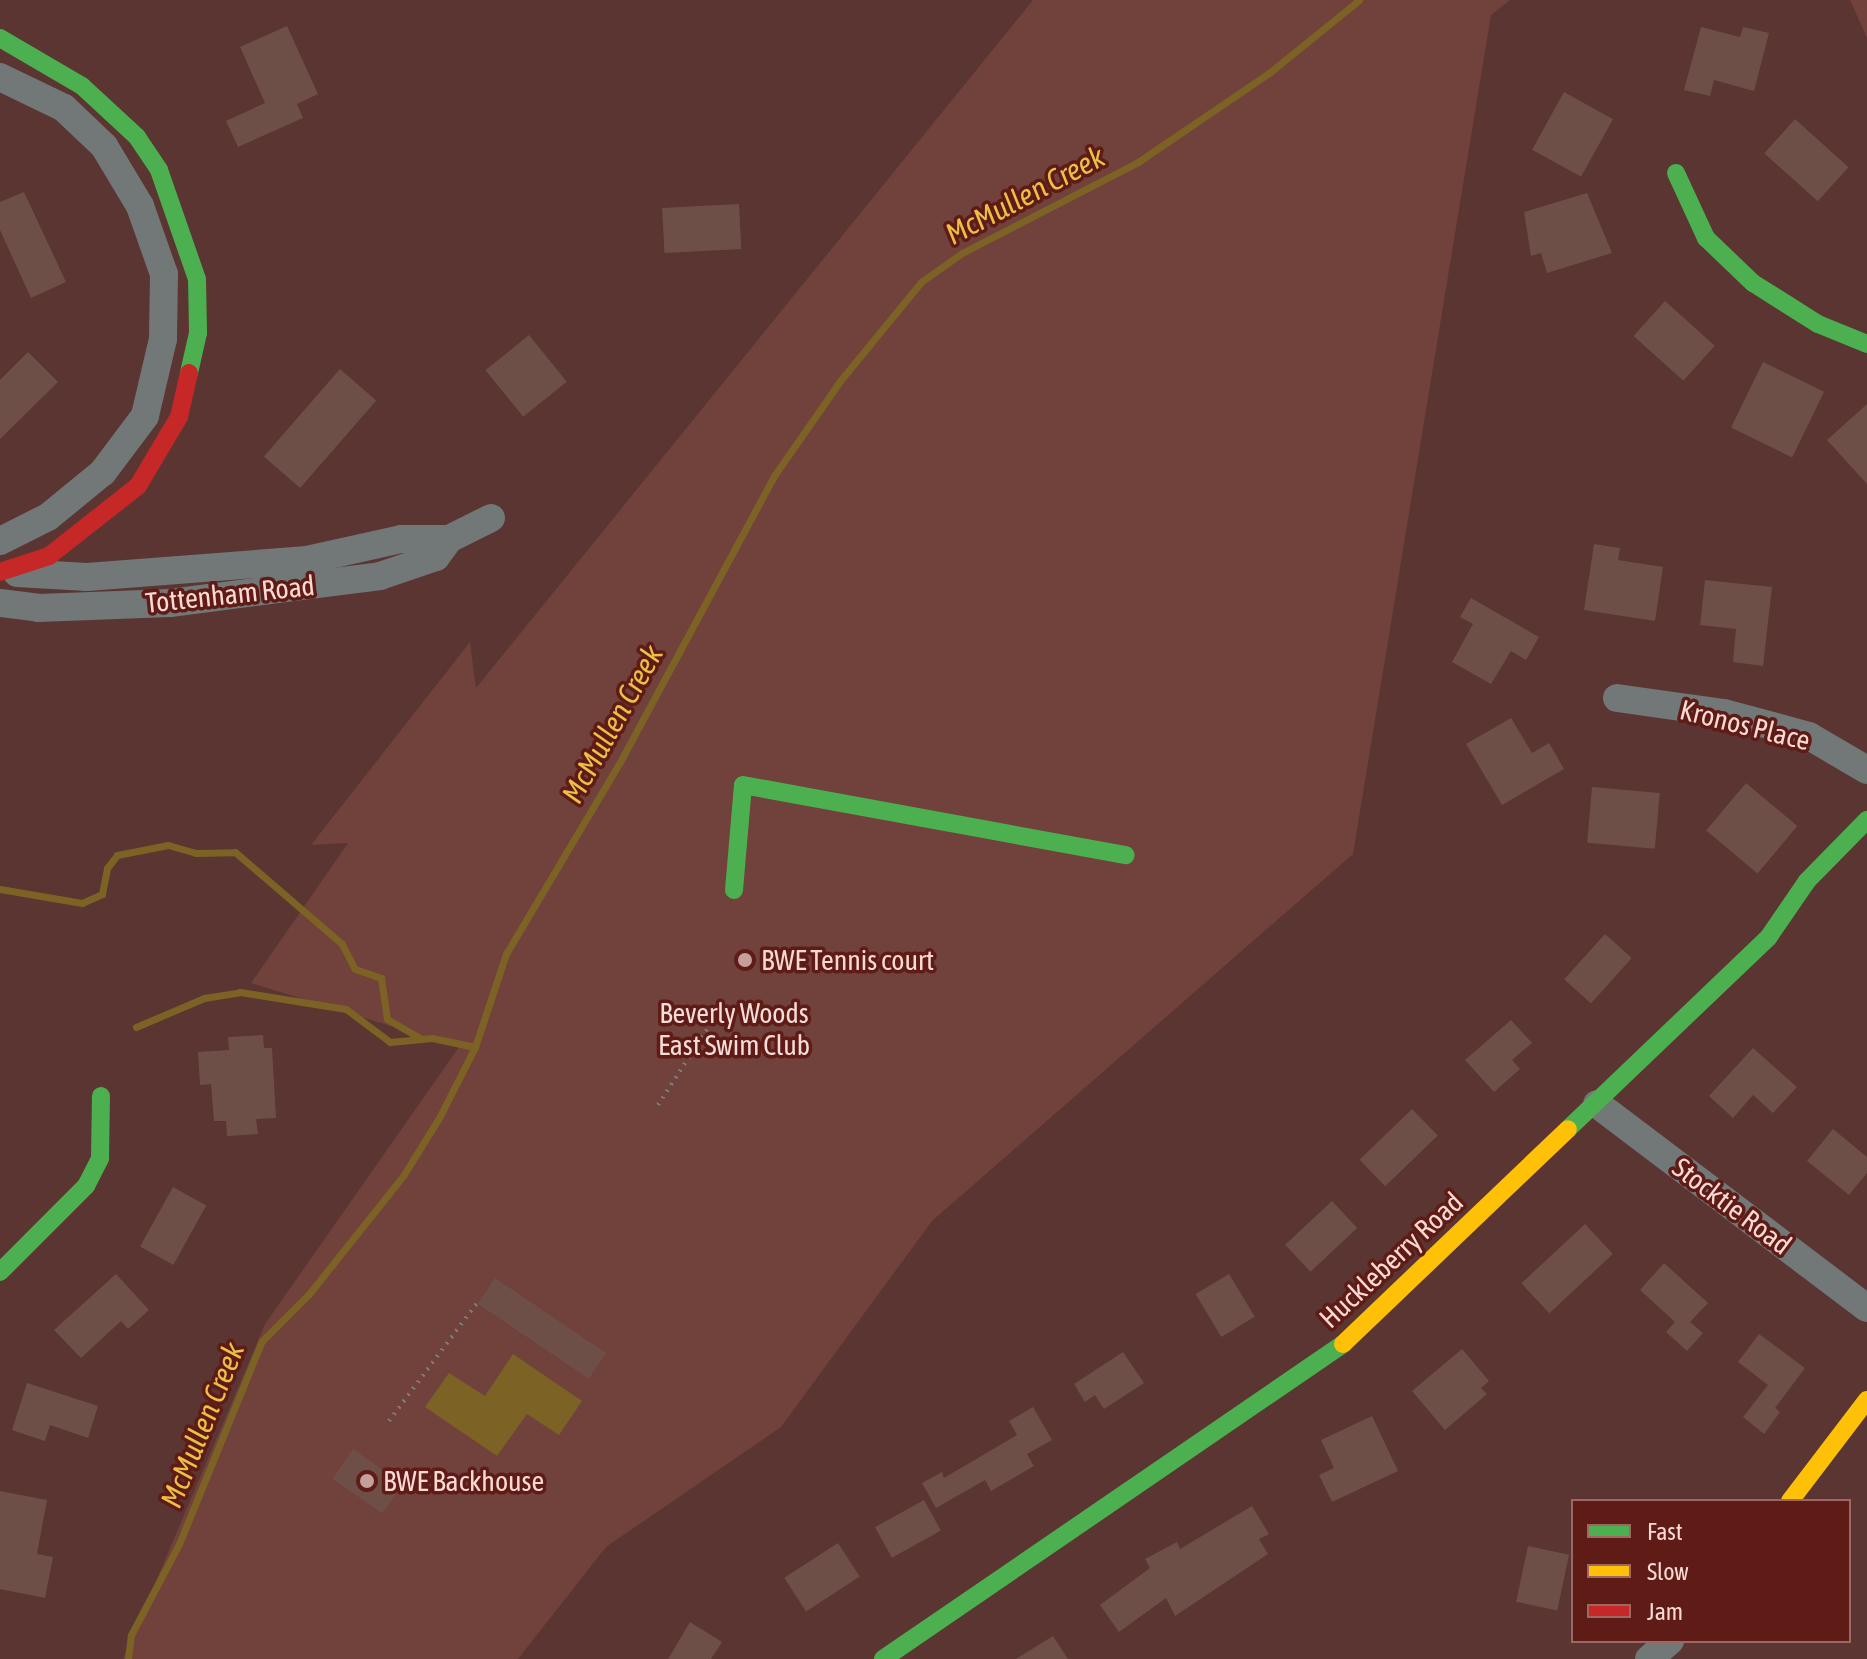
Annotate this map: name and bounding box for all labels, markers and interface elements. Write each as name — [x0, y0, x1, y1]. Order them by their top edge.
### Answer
water label: McMullen Creek — [939, 138, 1111, 252]
street label: Tottenham Road — [144, 568, 316, 620]
water label: McMullen Creek — [554, 639, 670, 809]
street label: Kronos Place — [1676, 693, 1814, 757]
place label: BWE Tennis court — [761, 943, 934, 977]
marker: BWE Tennis court — [736, 951, 754, 969]
park label: Beverly Woods East Swim Club — [658, 996, 810, 1062]
street label: Stocktie Road — [1666, 1150, 1798, 1262]
street label: Huckleberry Road — [1312, 1185, 1470, 1335]
water label: McMullen Creek — [153, 1337, 251, 1513]
place label: BWE Backhouse — [383, 1464, 544, 1498]
marker: BWE Backhouse — [358, 1472, 376, 1490]
legend — [1571, 1499, 1851, 1643]
text: Fast — [1647, 1518, 1683, 1545]
text: Slow — [1647, 1558, 1689, 1585]
text: Jam — [1647, 1598, 1683, 1625]

